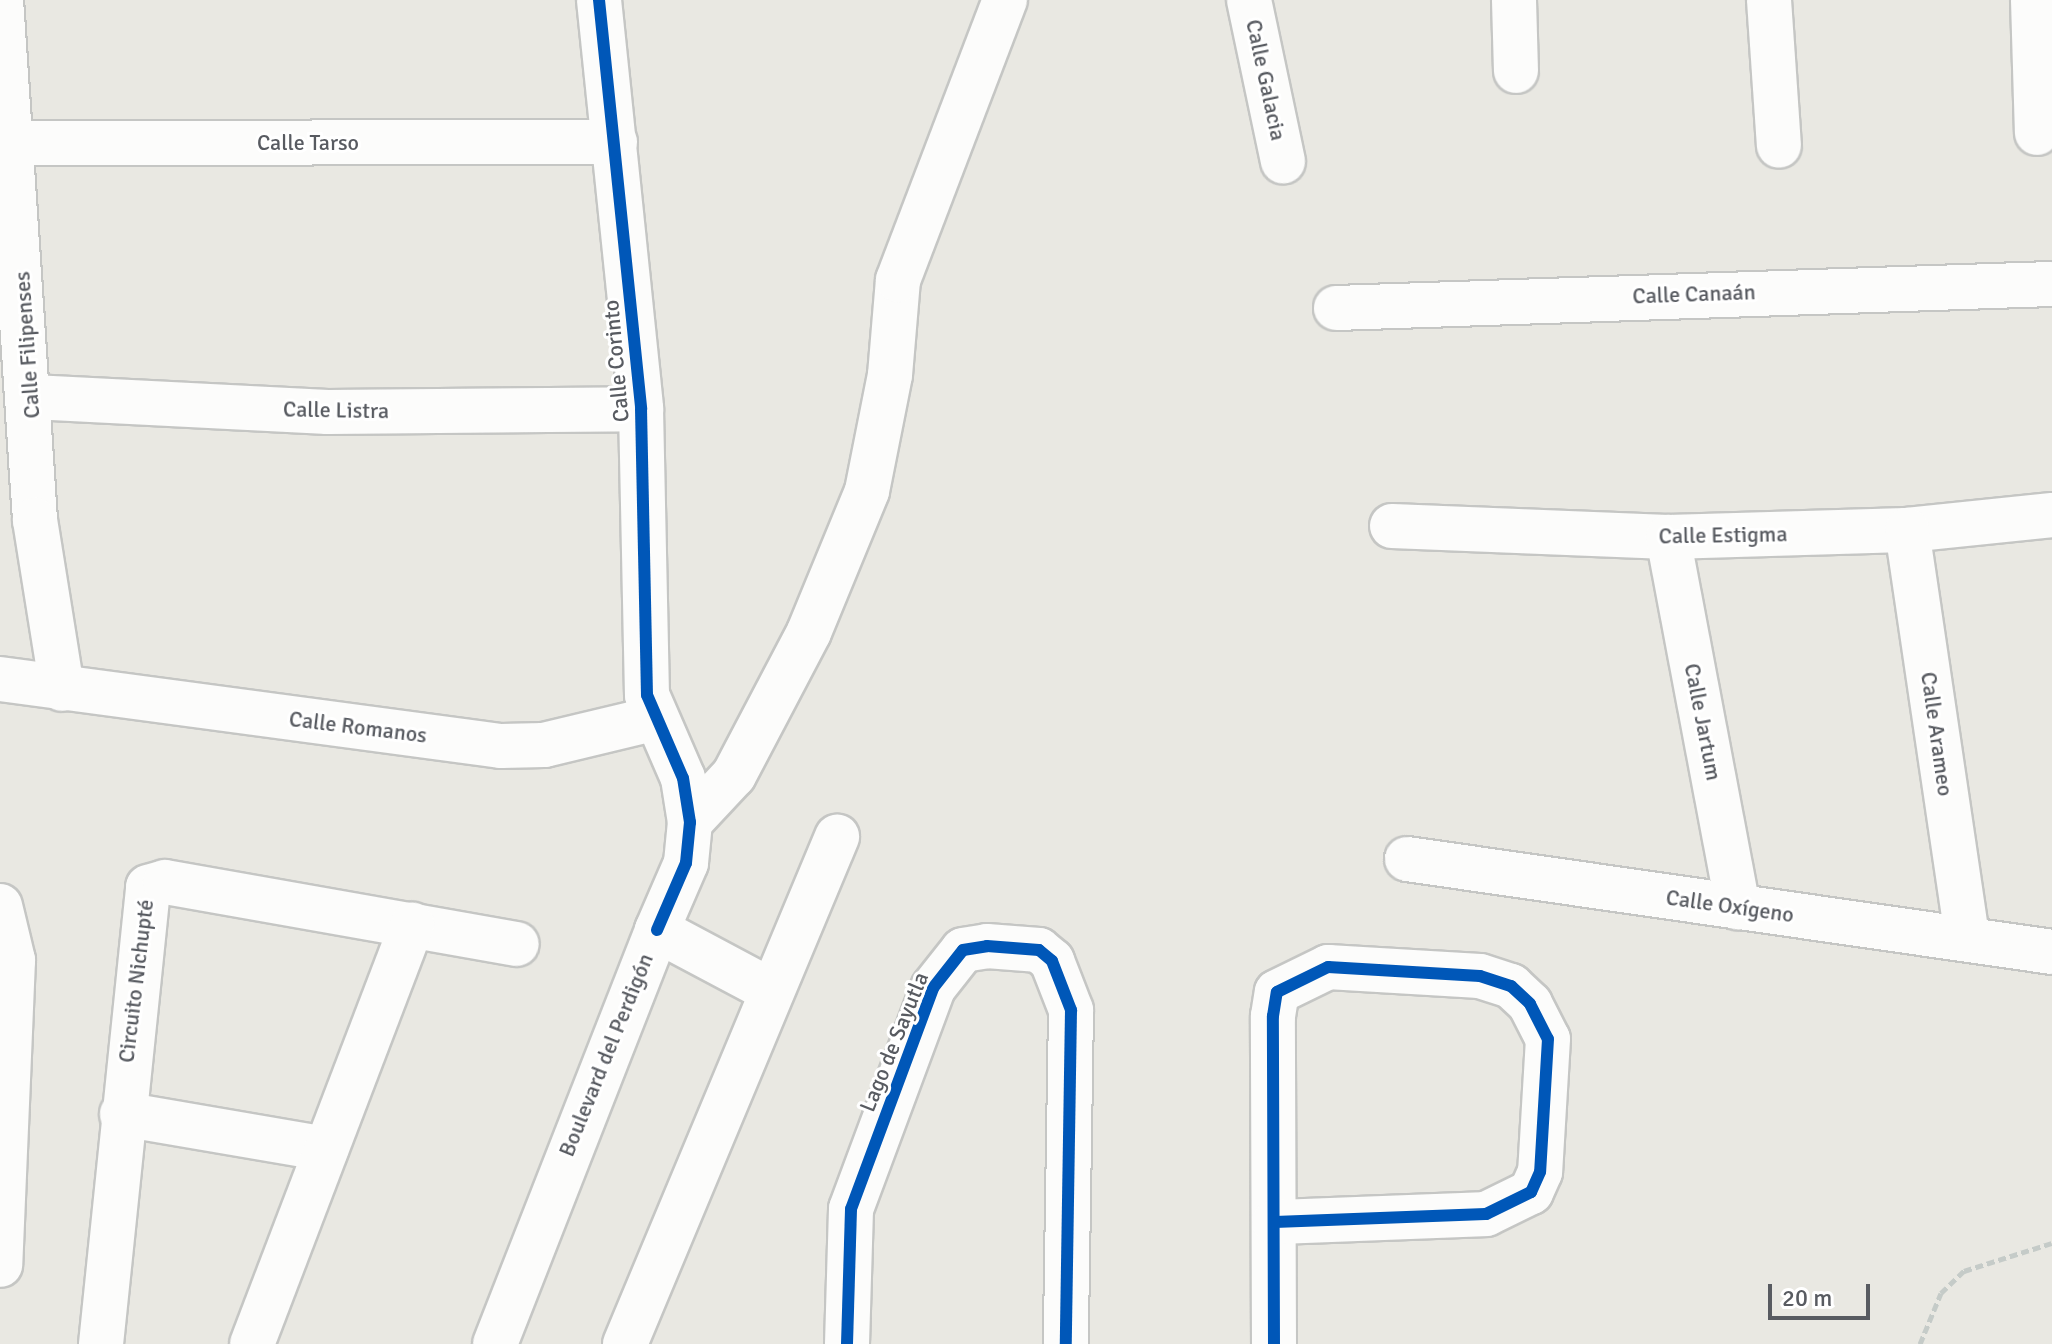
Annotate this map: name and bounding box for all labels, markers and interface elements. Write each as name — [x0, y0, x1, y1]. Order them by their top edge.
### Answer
street label: Calle Galacia — [1240, 17, 1292, 143]
street label: Calle Tarso — [257, 130, 359, 156]
street label: Calle Filipenses — [9, 271, 45, 419]
street label: Calle Canaán — [1632, 279, 1756, 309]
street label: Calle Corinto — [598, 299, 634, 423]
street label: Calle Listra — [283, 396, 389, 424]
street label: Calle Estigma — [1658, 521, 1788, 549]
street label: Calle Jartum — [1679, 661, 1727, 783]
street label: Calle Arameo — [1915, 670, 1959, 798]
street label: Calle Romanos — [288, 705, 428, 749]
street label: Calle Oxígeno — [1664, 884, 1796, 928]
street label: Circuito Nichupté — [113, 898, 159, 1064]
street label: Boulevard del Perdigón — [553, 950, 659, 1160]
street label: Lago de Sayutla — [854, 968, 934, 1116]
scale bar — [1772, 1268, 1874, 1318]
text: 20 m — [1782, 1283, 1832, 1313]

